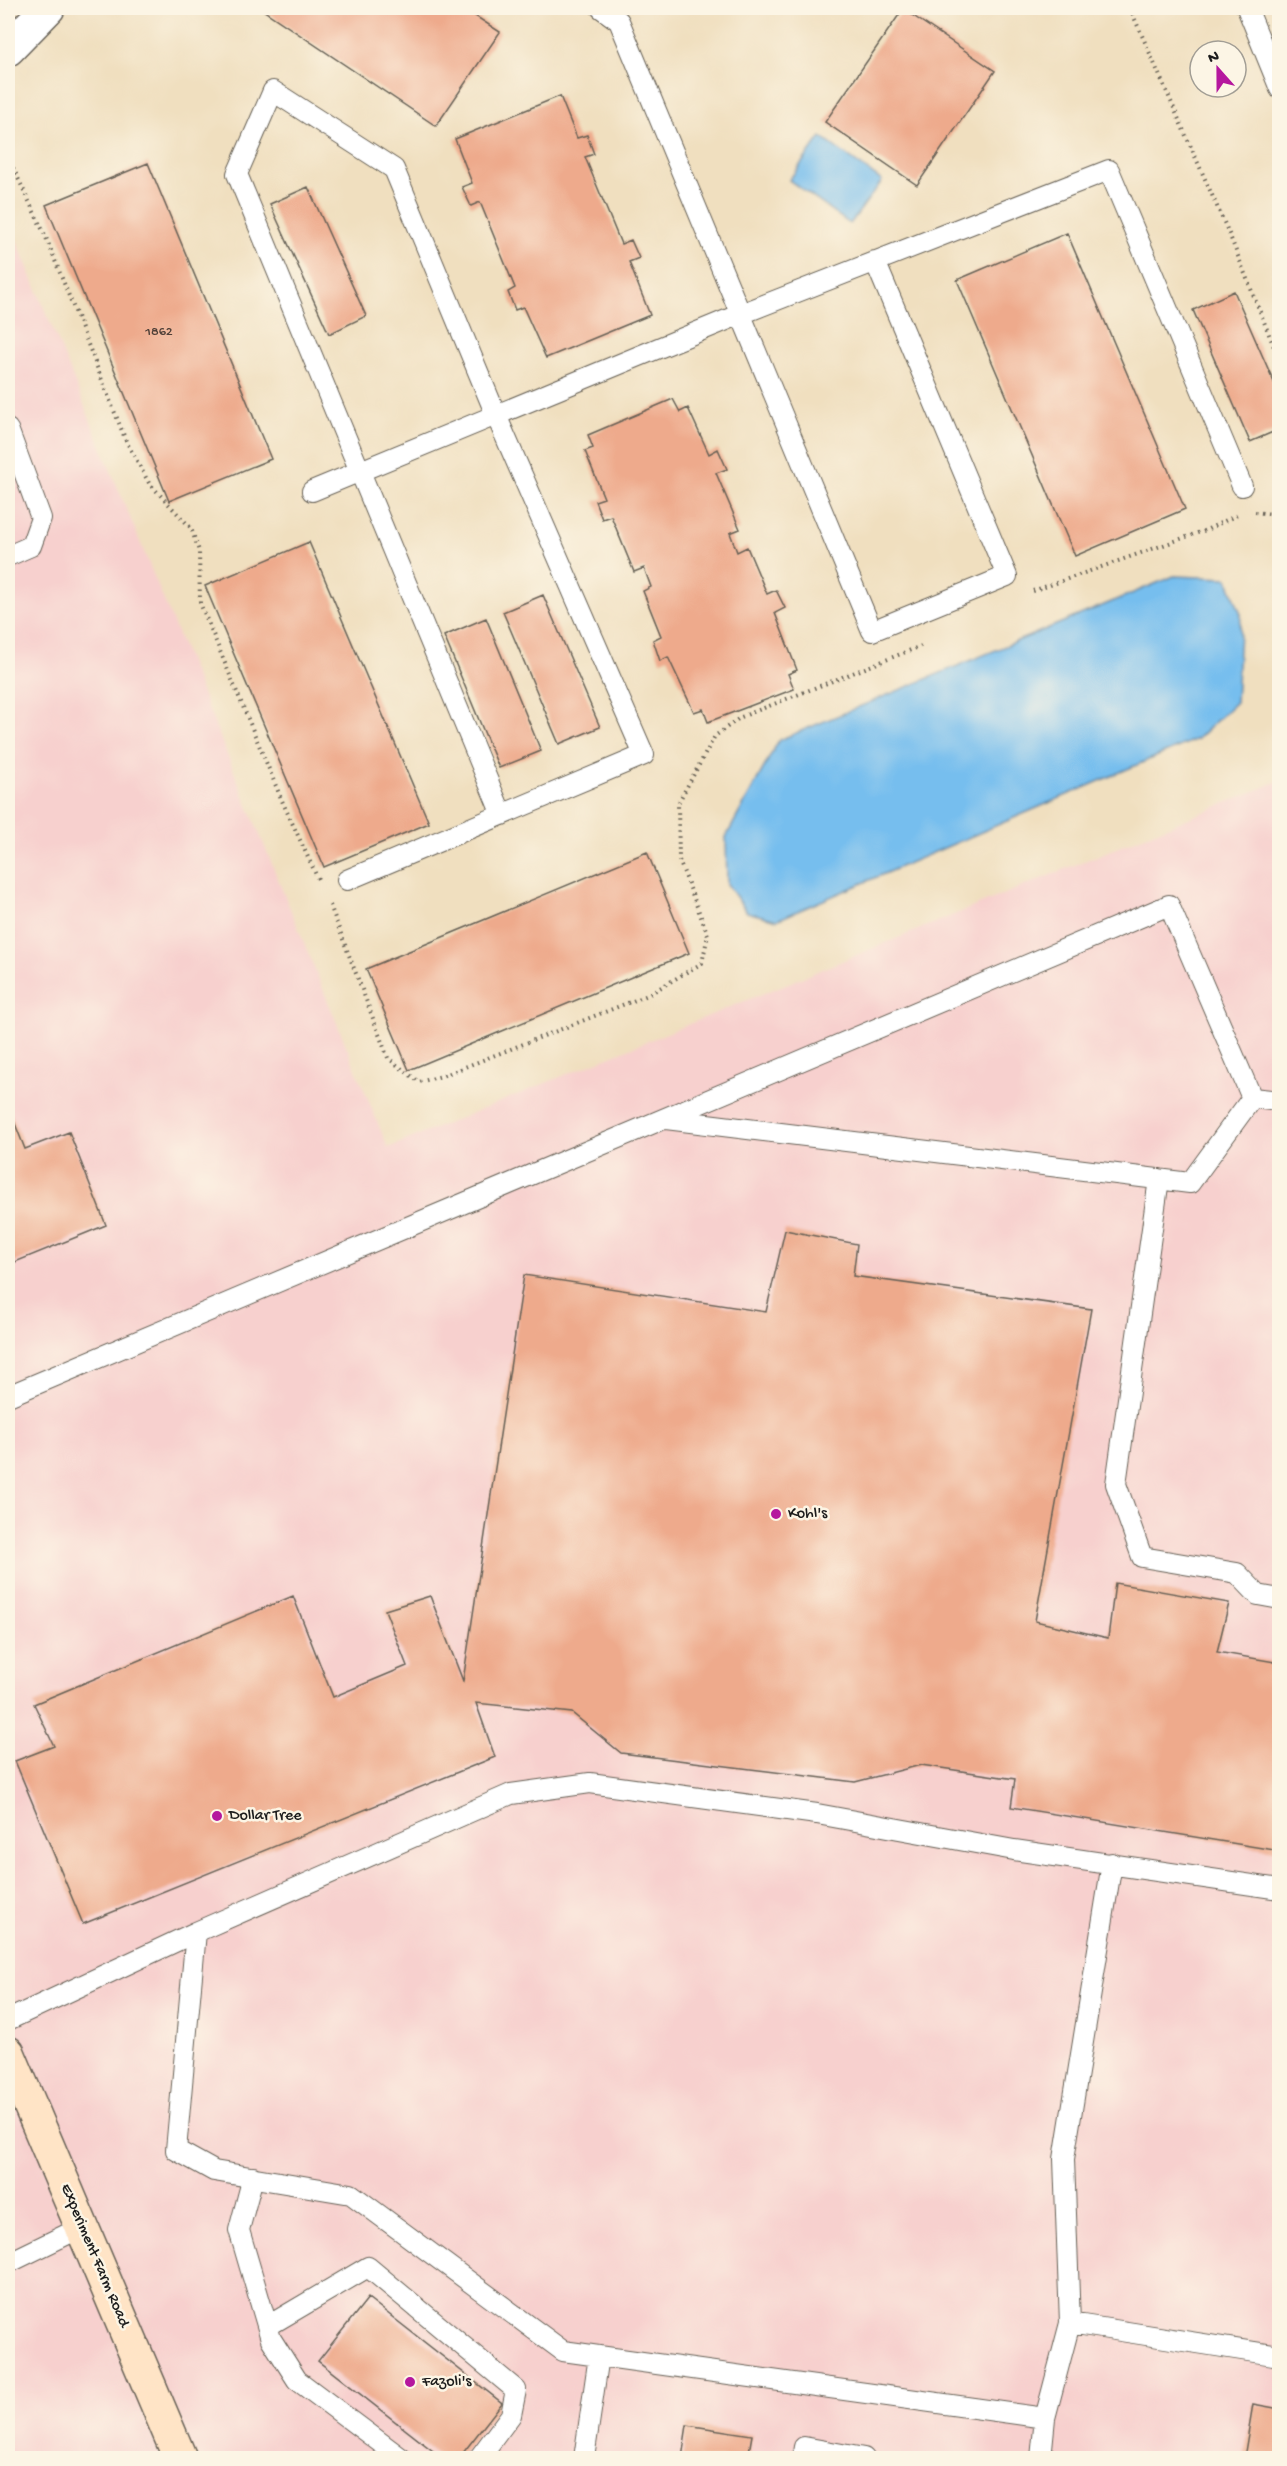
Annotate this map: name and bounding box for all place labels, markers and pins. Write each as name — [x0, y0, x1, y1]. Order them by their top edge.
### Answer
place label: Kohl's — [788, 1505, 828, 1524]
marker: Kohl's — [769, 1507, 783, 1521]
place label: Dollar Tree — [228, 1807, 302, 1826]
marker: Dollar Tree — [210, 1809, 224, 1823]
place label: Fazoli's — [421, 2373, 472, 2392]
marker: Fazoli's — [403, 2375, 417, 2389]

